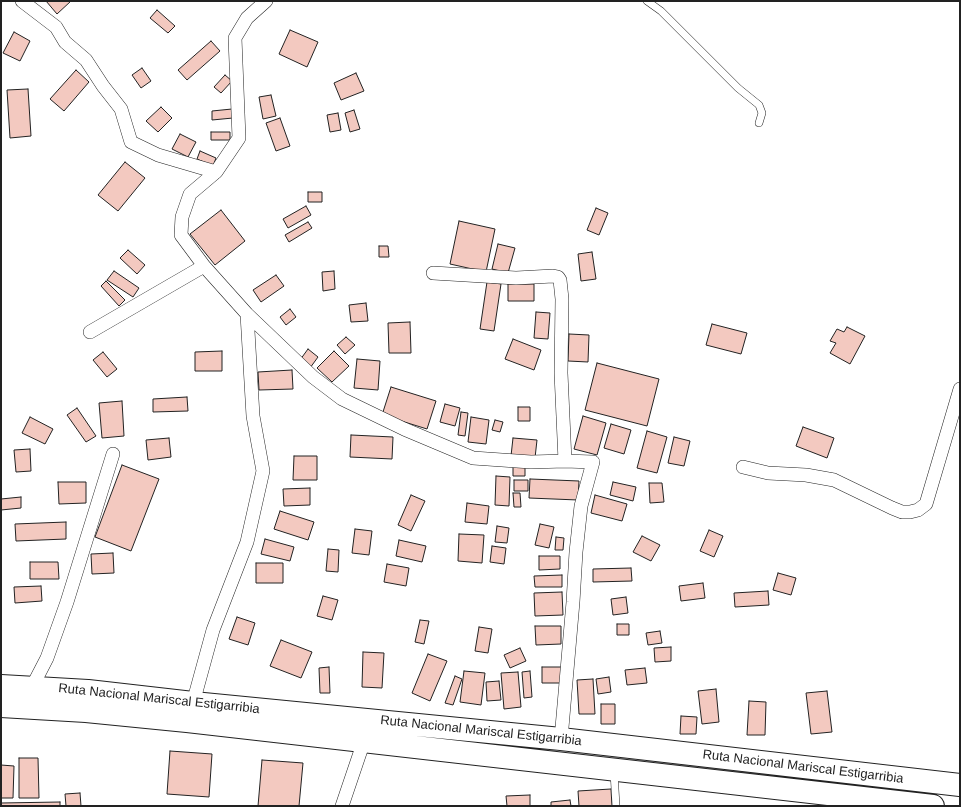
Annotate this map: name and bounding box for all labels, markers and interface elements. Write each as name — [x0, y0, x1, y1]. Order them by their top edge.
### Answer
street label: Ruta Nacional Mariscal Estigarribia — [58, 681, 260, 717]
street label: Ruta Nacional Mariscal Estigarribia — [380, 713, 582, 749]
street label: Ruta Nacional Mariscal Estigarribia — [702, 747, 904, 787]

